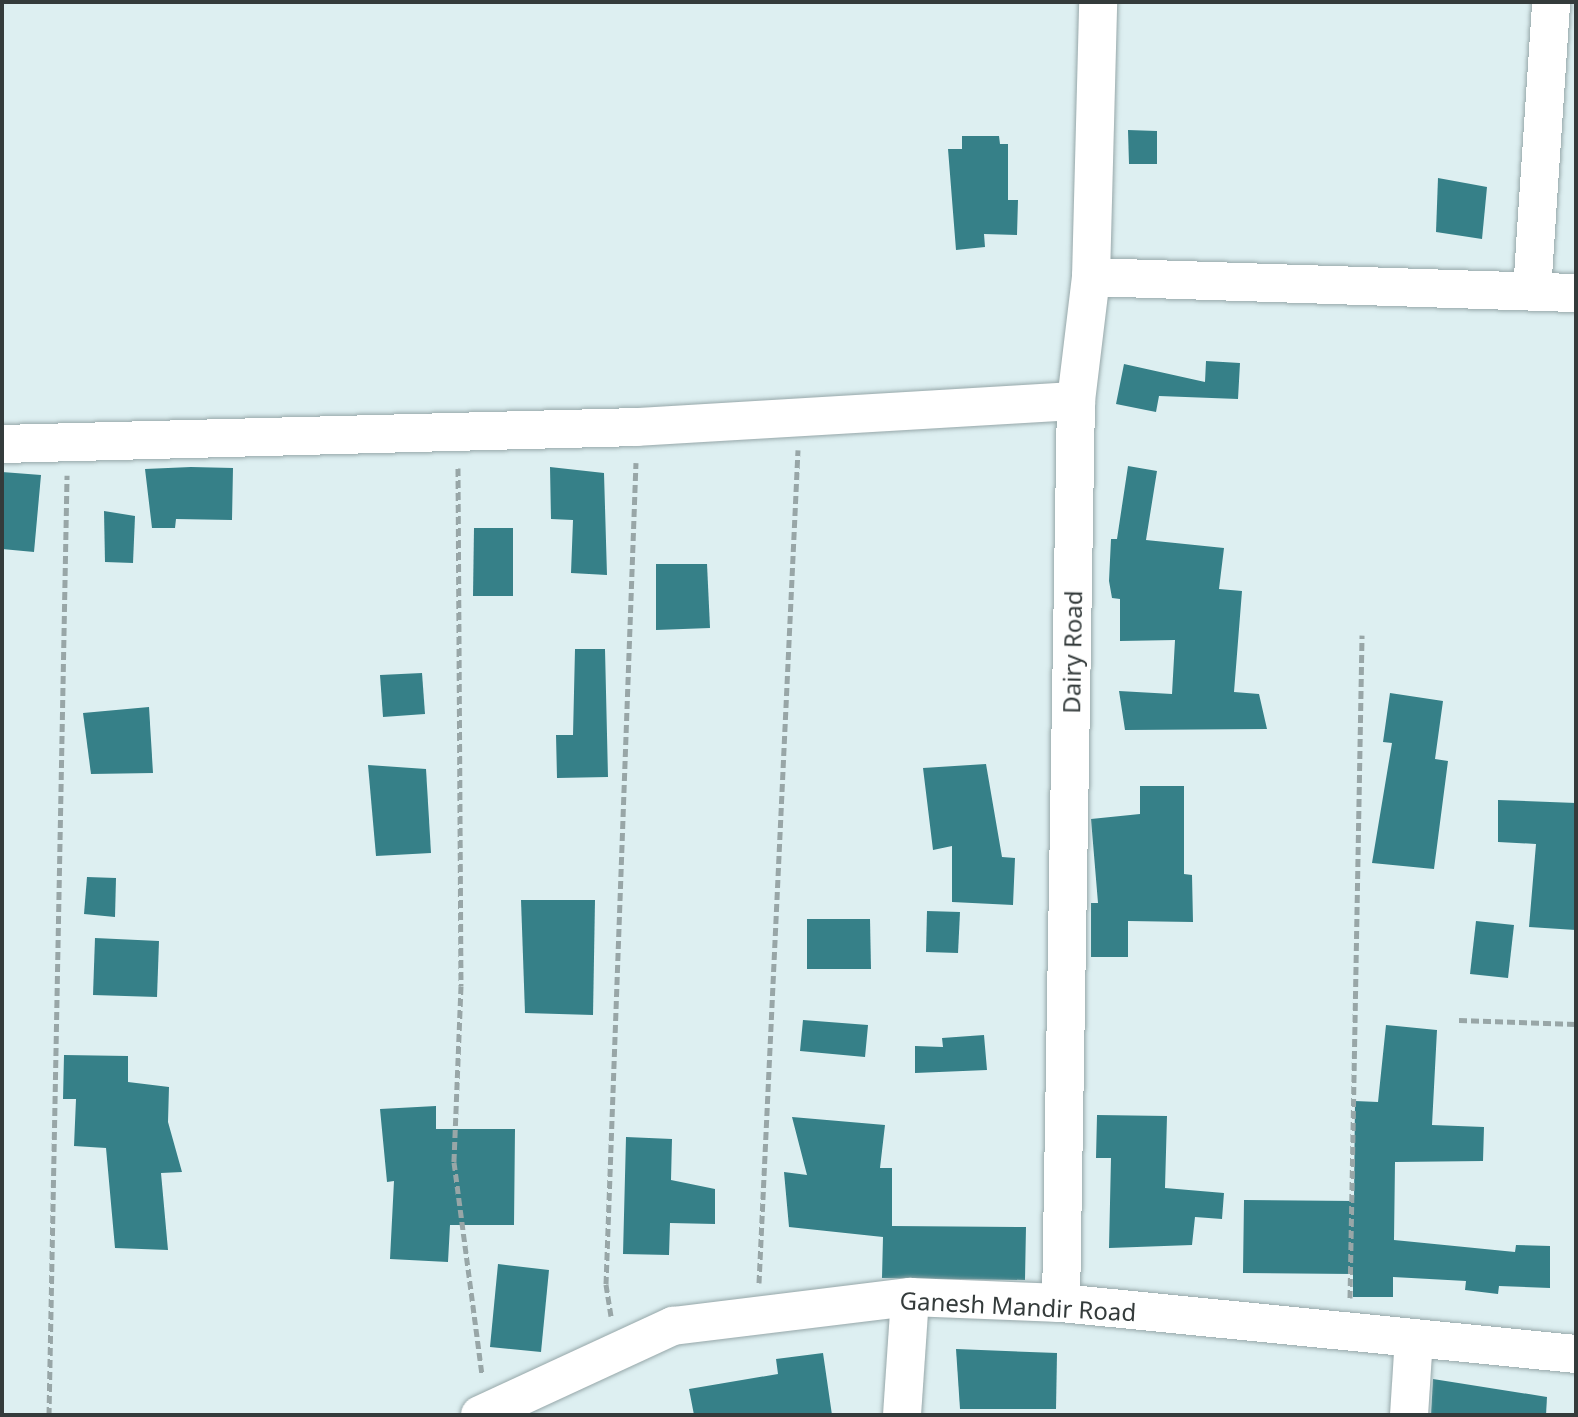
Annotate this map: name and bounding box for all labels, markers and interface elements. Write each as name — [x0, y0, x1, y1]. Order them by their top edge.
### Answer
street label: Dairy Road — [1057, 590, 1087, 714]
street label: Ganesh Mandir Road — [899, 1285, 1137, 1327]

